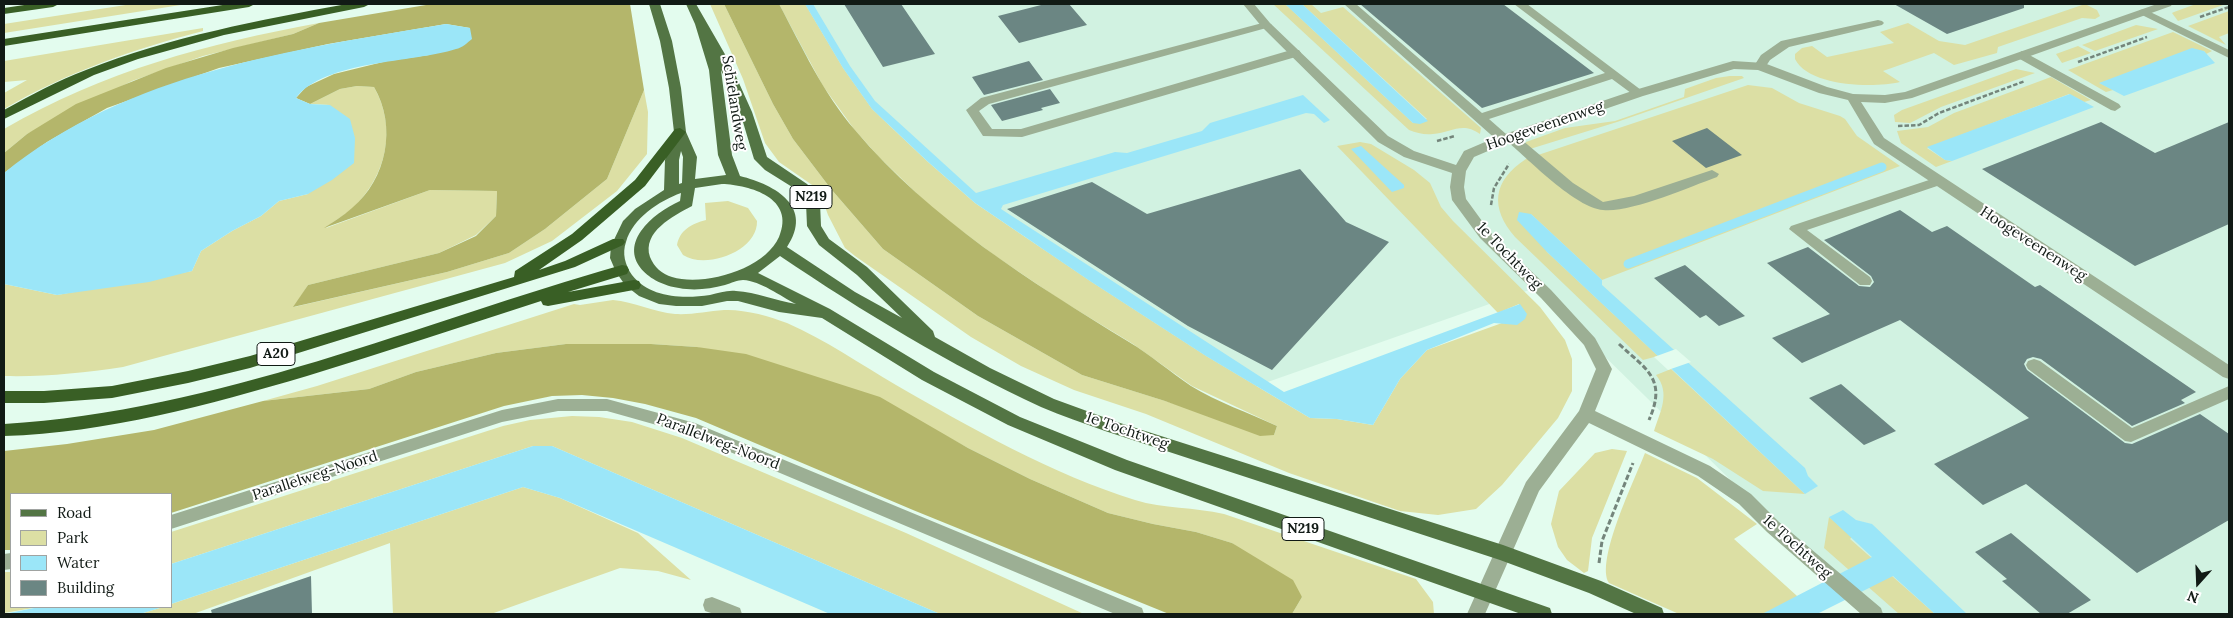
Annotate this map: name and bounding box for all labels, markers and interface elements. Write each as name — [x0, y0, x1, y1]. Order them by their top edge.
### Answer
street label: Schielandweg — [718, 54, 750, 152]
street label: Hoogeveenenweg — [1484, 97, 1606, 155]
road number: N219 — [790, 186, 832, 208]
street label: Hoogeveenenweg — [1976, 203, 2090, 285]
street label: 1e Tochtweg — [1473, 219, 1545, 293]
road number: A20 — [257, 342, 295, 366]
street label: 1e Tochtweg — [1083, 408, 1171, 454]
street label: Parallelweg-Noord — [654, 410, 782, 474]
street label: Parallelweg-Noord — [250, 447, 380, 505]
legend — [10, 493, 172, 608]
text: Road — [57, 503, 92, 522]
street label: 1e Tochtweg — [1759, 511, 1835, 583]
road number: N219 — [1282, 518, 1324, 540]
text: Park — [57, 528, 88, 547]
text: Water — [57, 553, 99, 572]
north arrow — [2173, 558, 2223, 608]
text: Building — [57, 578, 114, 597]
text: N — [2185, 587, 2201, 607]

